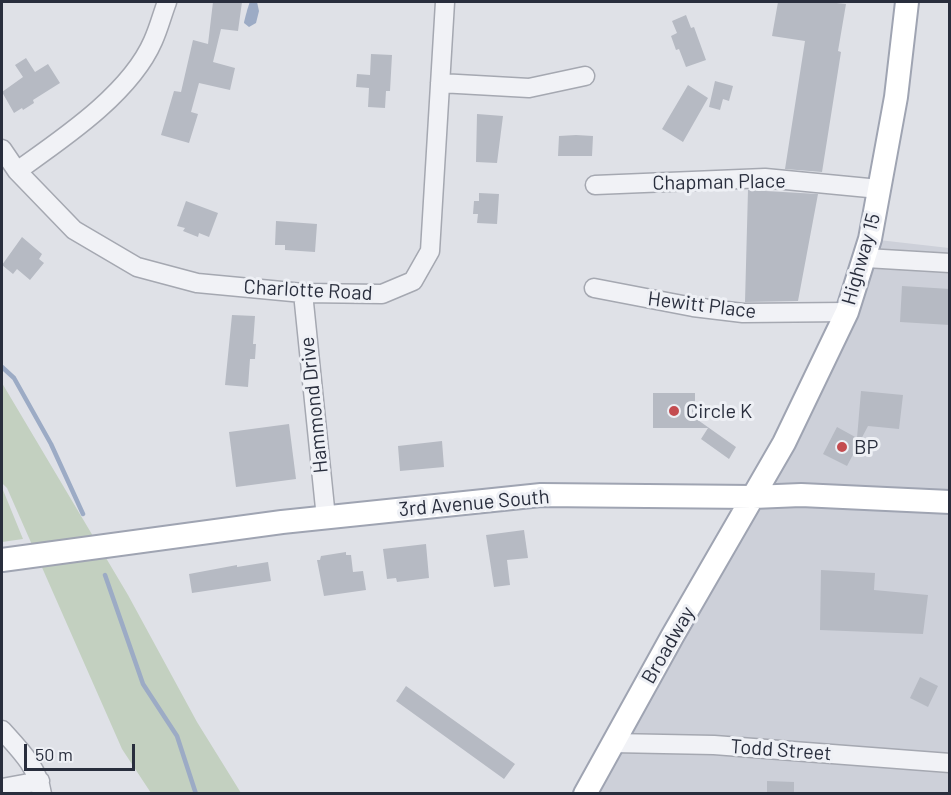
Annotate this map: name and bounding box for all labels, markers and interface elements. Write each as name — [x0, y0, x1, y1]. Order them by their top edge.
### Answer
street label: Chapman Place — [652, 169, 786, 195]
street label: Highway 15 — [836, 210, 886, 308]
street label: Charlotte Road — [243, 275, 373, 305]
street label: Hewitt Place — [646, 286, 758, 324]
street label: Hammond Drive — [295, 335, 333, 475]
place label: Circle K — [686, 399, 752, 423]
marker: Circle K — [667, 404, 681, 418]
place label: BP — [854, 435, 878, 459]
marker: BP — [835, 440, 849, 454]
street label: 3rd Avenue South — [398, 484, 550, 522]
street label: Broadway — [636, 602, 700, 688]
scale bar — [27, 732, 138, 770]
street label: Todd Street — [730, 734, 832, 766]
text: 50 m — [35, 743, 73, 765]

